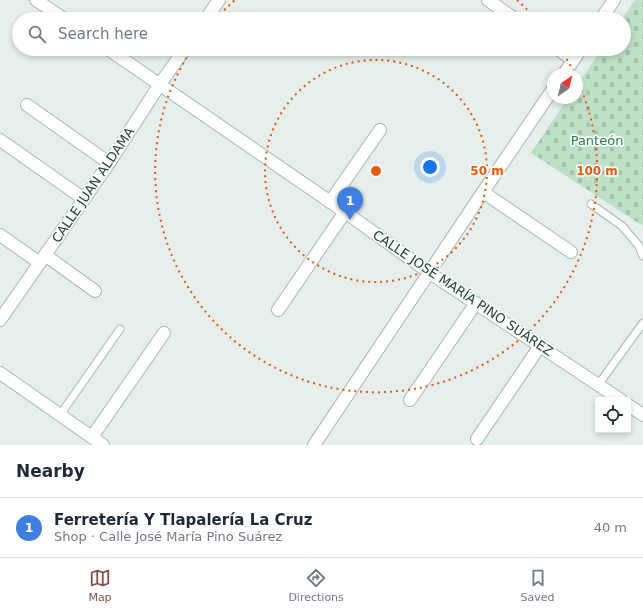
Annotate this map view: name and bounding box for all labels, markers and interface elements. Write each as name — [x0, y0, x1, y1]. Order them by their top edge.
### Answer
search box — [12, 12, 631, 56]
icon: search — [26, 23, 48, 45]
text: Search here — [58, 25, 148, 43]
north arrow — [547, 68, 583, 104]
street label: CALLE JUAN ALDAMA — [49, 124, 137, 245]
park label: Panteón — [571, 133, 623, 148]
your location — [420, 157, 440, 177]
centre of rings — [369, 164, 383, 178]
text: 50 m — [470, 164, 504, 178]
text: 100 m — [576, 164, 618, 178]
pin: 1 — [337, 187, 363, 220]
street label: CALLE JOSÉ MARÍA PINO SUÁREZ — [370, 227, 556, 359]
map controls — [595, 397, 631, 433]
button: locate — [595, 397, 631, 433]
text: Nearby — [16, 461, 85, 481]
text: Ferretería Y Tlapalería La Cruz — [54, 511, 312, 529]
text: 1 — [24, 520, 34, 535]
text: 40 m — [594, 520, 627, 535]
text: Shop · Calle José María Pino Suárez — [54, 529, 282, 544]
tab: Map — [88, 567, 112, 604]
tab: Directions — [288, 567, 344, 604]
tab: Saved — [521, 567, 555, 604]

